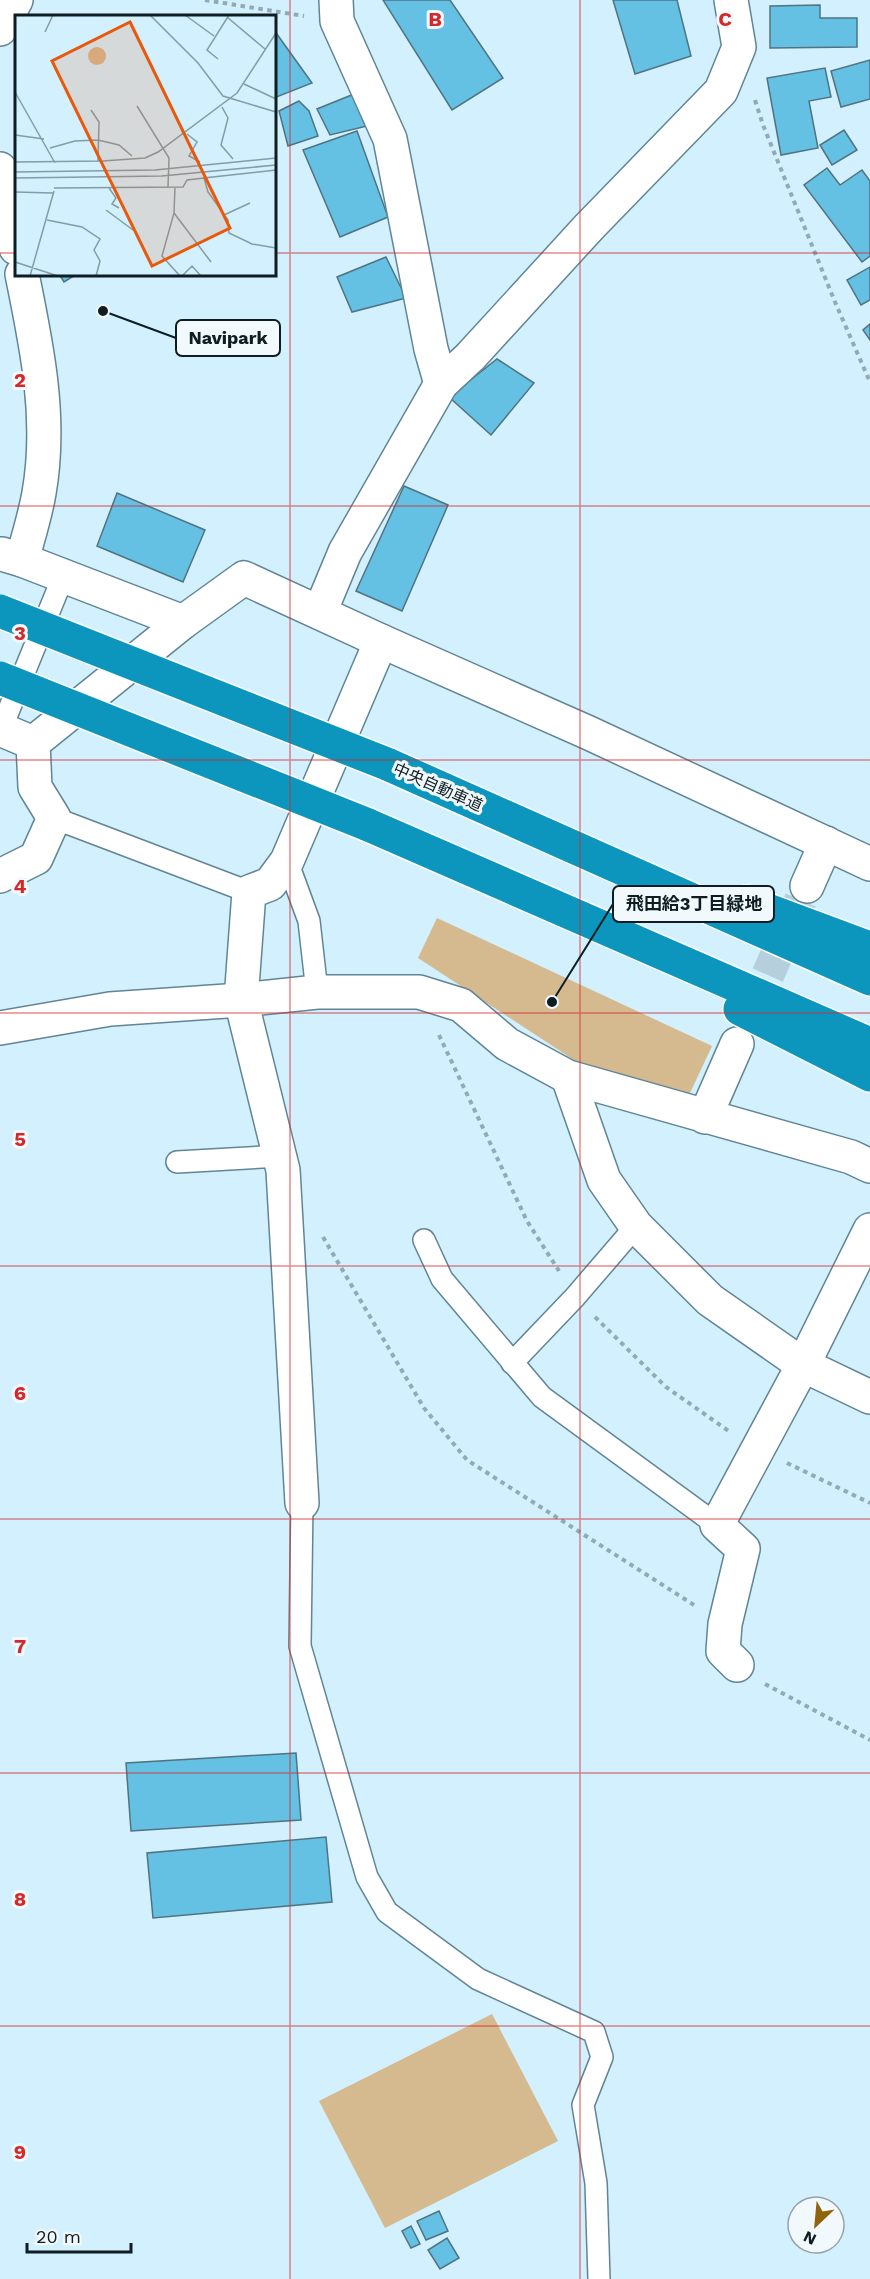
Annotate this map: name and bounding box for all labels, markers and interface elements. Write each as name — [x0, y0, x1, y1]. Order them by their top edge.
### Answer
text: B — [428, 7, 442, 31]
text: C — [718, 7, 732, 31]
inset map — [15, 15, 276, 276]
callout: Navipark — [176, 320, 280, 356]
text: Navipark — [188, 327, 268, 348]
text: 2 — [14, 368, 26, 392]
text: 3 — [14, 621, 26, 645]
street label: 中央自動車道 — [390, 759, 486, 815]
text: 4 — [14, 874, 27, 898]
callout: 飛田給3丁目緑地 — [613, 886, 774, 922]
text: 飛田給3丁目緑地 — [626, 893, 762, 914]
text: 5 — [14, 1127, 26, 1151]
text: 6 — [14, 1381, 26, 1405]
text: 7 — [14, 1634, 26, 1658]
text: 8 — [14, 1887, 26, 1911]
text: 9 — [14, 2140, 26, 2164]
north arrow — [786, 2195, 846, 2255]
scale bar — [27, 2216, 130, 2254]
text: 20 m — [36, 2226, 81, 2247]
text: N — [800, 2227, 819, 2249]

